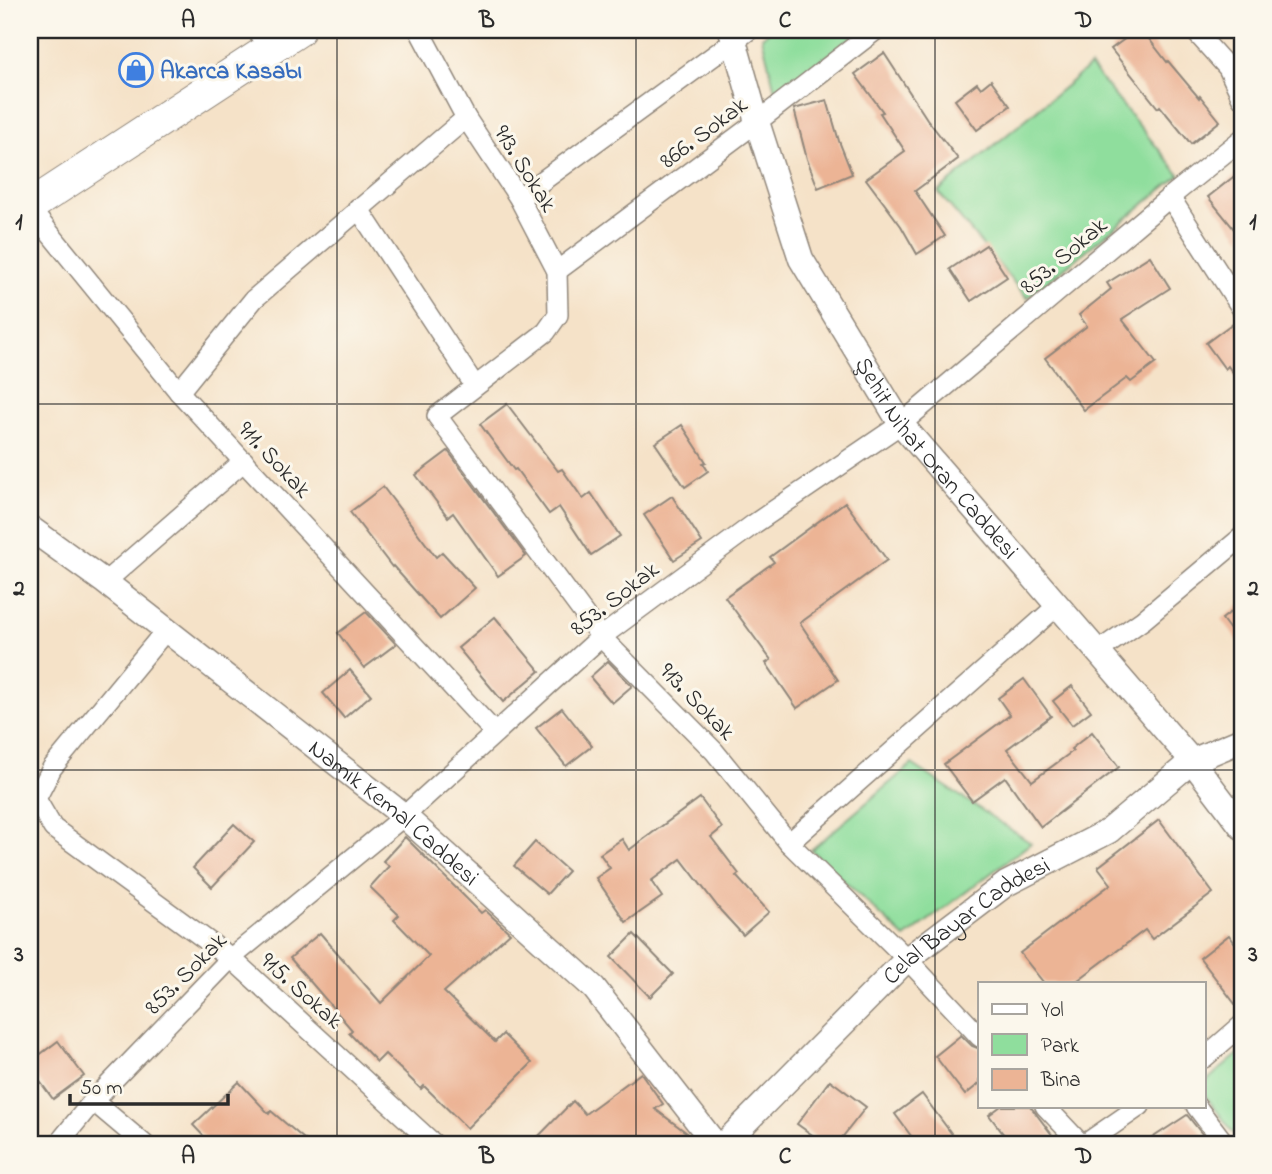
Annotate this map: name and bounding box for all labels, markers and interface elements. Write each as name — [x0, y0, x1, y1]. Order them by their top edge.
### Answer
text: A — [181, 5, 195, 38]
text: B — [478, 5, 495, 38]
text: C — [779, 5, 792, 38]
text: D — [1075, 5, 1092, 38]
shop icon: Akarca Kasabı — [117, 51, 155, 89]
place label: Akarca Kasabı — [160, 55, 302, 90]
street label: 866. Sokak — [653, 89, 756, 179]
street label: 913. Sokak — [483, 119, 565, 220]
text: 1 — [15, 207, 23, 240]
text: 1 — [1249, 207, 1257, 240]
street label: 853. Sokak — [1013, 210, 1116, 304]
street label: Şehit Nihat Oran Caddesi — [844, 351, 1026, 568]
street label: 911. Sokak — [228, 414, 319, 508]
street label: 853. Sokak — [564, 554, 668, 646]
text: 2 — [12, 573, 25, 606]
text: 2 — [1246, 573, 1259, 606]
street label: 913. Sokak — [650, 656, 743, 750]
street label: Namık Kemal Caddesi — [300, 732, 486, 896]
street label: Celal Bayar Caddesi — [876, 849, 1057, 994]
street label: 853. Sokak — [137, 925, 236, 1024]
text: 3 — [13, 939, 24, 972]
text: 3 — [1247, 939, 1258, 972]
street label: 915. Sokak — [251, 945, 350, 1039]
legend — [978, 982, 1206, 1108]
text: Yol — [1041, 996, 1064, 1026]
text: Park — [1041, 1032, 1080, 1062]
scale bar — [70, 1062, 228, 1106]
text: Bina — [1040, 1066, 1081, 1096]
text: 50 m — [80, 1074, 123, 1104]
text: A — [181, 1141, 195, 1174]
text: B — [478, 1141, 495, 1174]
text: C — [779, 1141, 792, 1174]
text: D — [1075, 1141, 1092, 1174]

